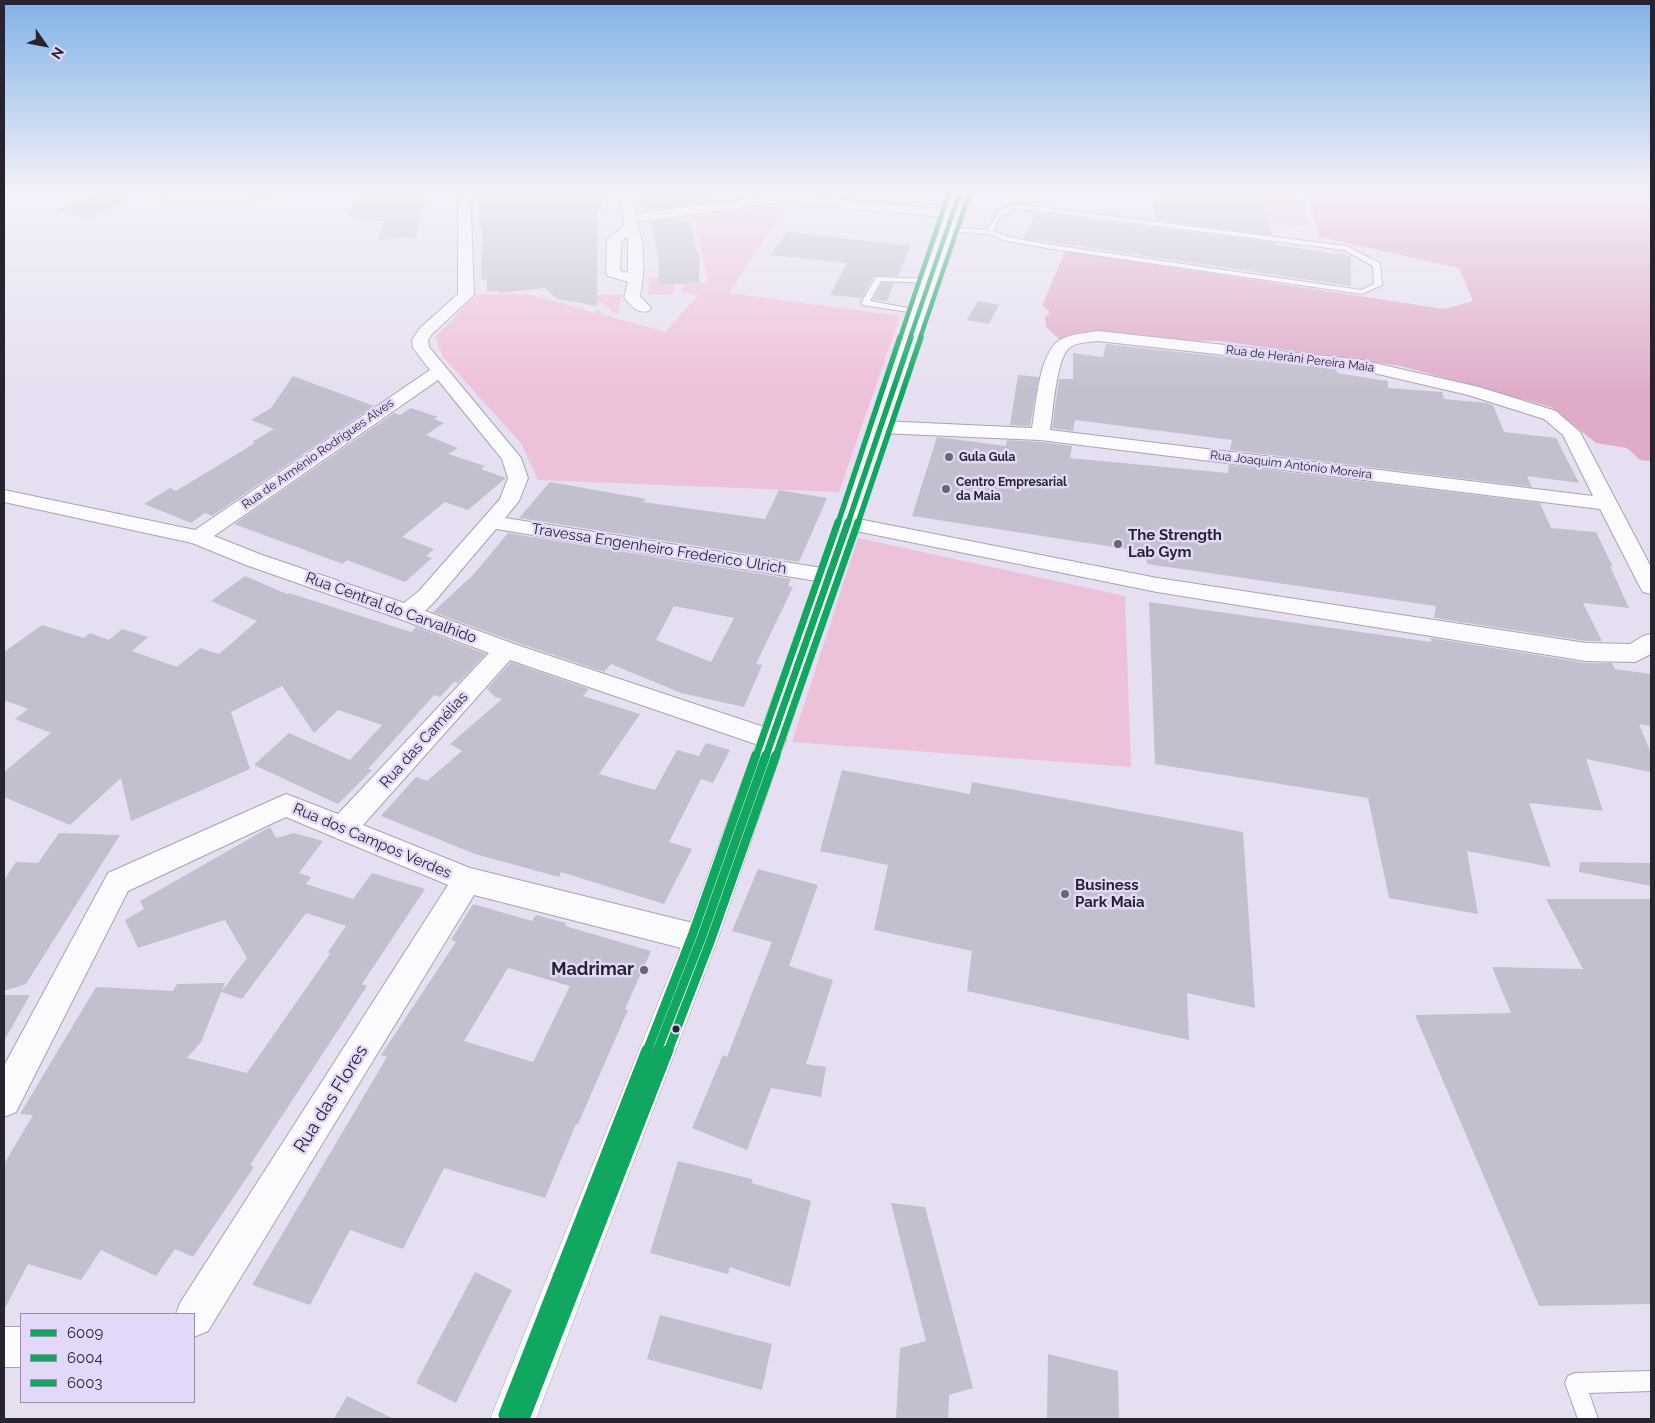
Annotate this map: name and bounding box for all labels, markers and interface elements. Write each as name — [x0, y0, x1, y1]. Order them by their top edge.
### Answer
north arrow — [20, 20, 70, 70]
text: N — [48, 44, 67, 62]
street label: Rua de Herâni Pereira Maia — [1225, 343, 1375, 375]
street label: Rua de Arménio Rodrigues Alves — [239, 396, 397, 512]
street label: Rua Joaquim António Moreira — [1209, 448, 1373, 482]
place label: Gula Gula — [959, 450, 1015, 464]
marker: Gula Gula — [943, 451, 955, 463]
place label: Centro Empresarial da Maia — [956, 475, 1067, 503]
marker: Centro Empresarial da Maia — [940, 483, 952, 495]
street label: Travessa Engenheiro Frederico Ulrich — [530, 520, 788, 578]
place label: The Strength Lab Gym — [1128, 526, 1222, 561]
marker: The Strength Lab Gym — [1112, 538, 1124, 550]
street label: Rua Central do Carvalhido — [303, 569, 479, 647]
street label: Rua das Camélias — [376, 688, 472, 792]
street label: Rua dos Campos Verdes — [290, 800, 454, 882]
place label: Business Park Maia — [1075, 876, 1145, 911]
marker: Business Park Maia — [1059, 888, 1071, 900]
place label: Madrimar — [551, 959, 634, 981]
marker: Madrimar — [638, 964, 650, 976]
unlabelled marker — [671, 1024, 681, 1034]
street label: Rua das Flores — [289, 1041, 373, 1157]
legend — [20, 1313, 195, 1403]
text: 6009 — [67, 1324, 103, 1342]
text: 6004 — [67, 1349, 103, 1367]
text: 6003 — [67, 1374, 102, 1392]

